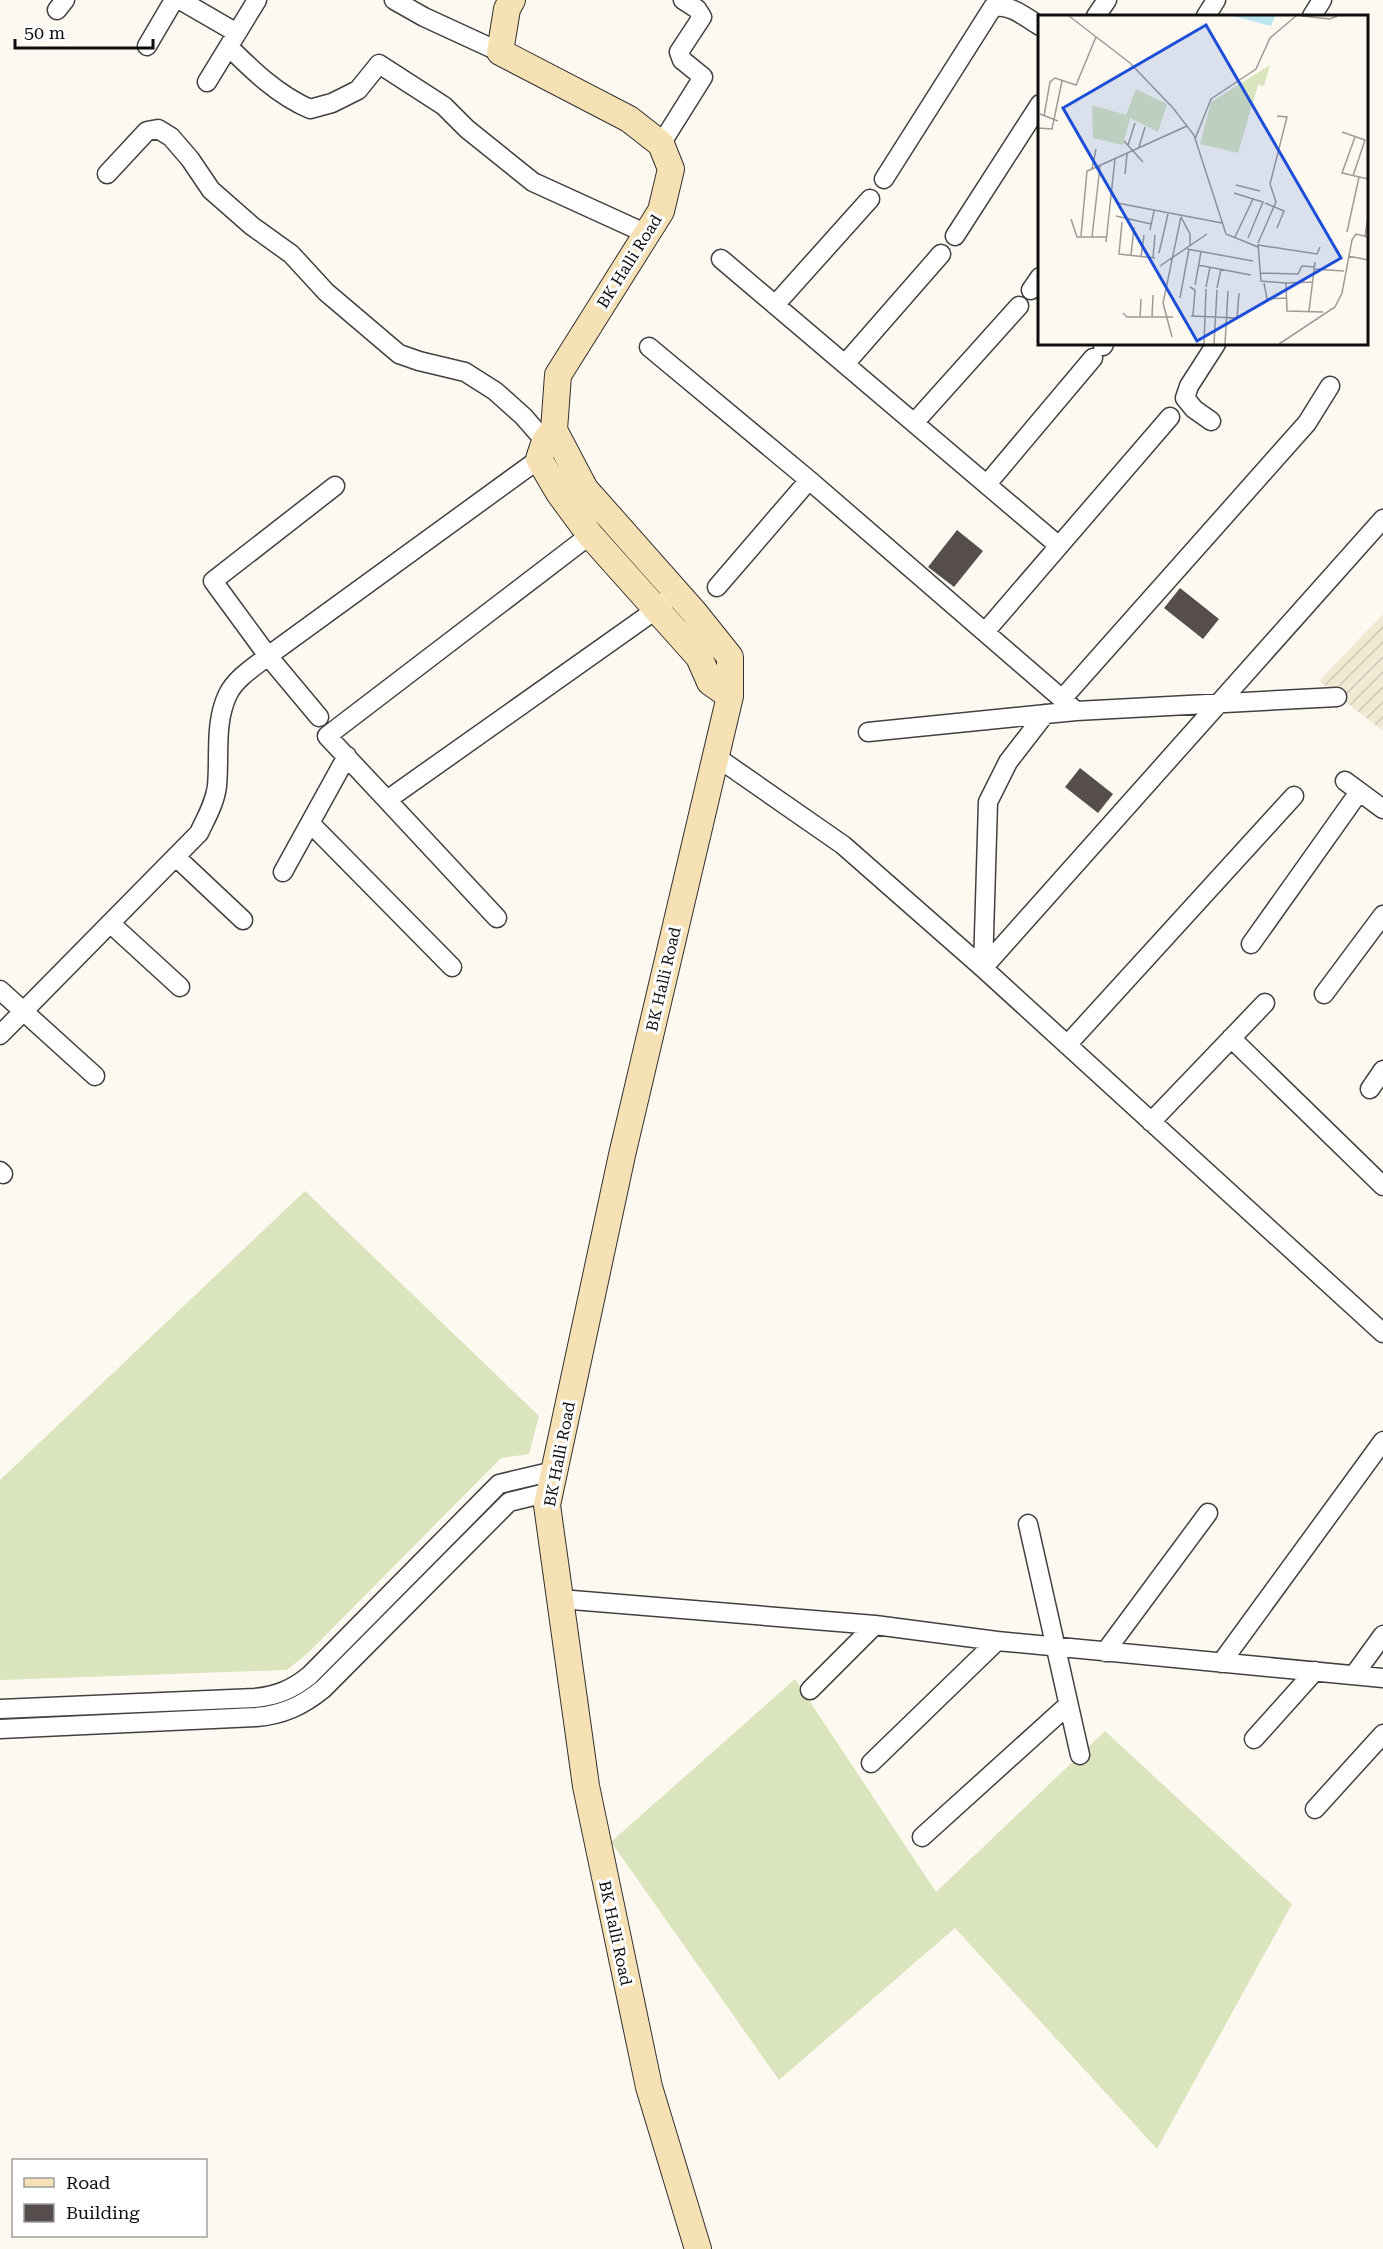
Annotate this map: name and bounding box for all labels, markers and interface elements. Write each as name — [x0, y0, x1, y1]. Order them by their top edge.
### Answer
scale bar — [15, 12, 153, 50]
inset map — [1038, 15, 1368, 345]
text: 50 m — [24, 22, 65, 43]
street label: BK Halli Road — [593, 211, 666, 311]
street label: BK Halli Road — [642, 925, 685, 1033]
street label: BK Halli Road — [540, 1400, 579, 1508]
street label: BK Halli Road — [595, 1879, 636, 1987]
legend — [12, 2159, 207, 2237]
text: Road — [66, 2172, 111, 2193]
text: Building — [66, 2202, 140, 2223]

